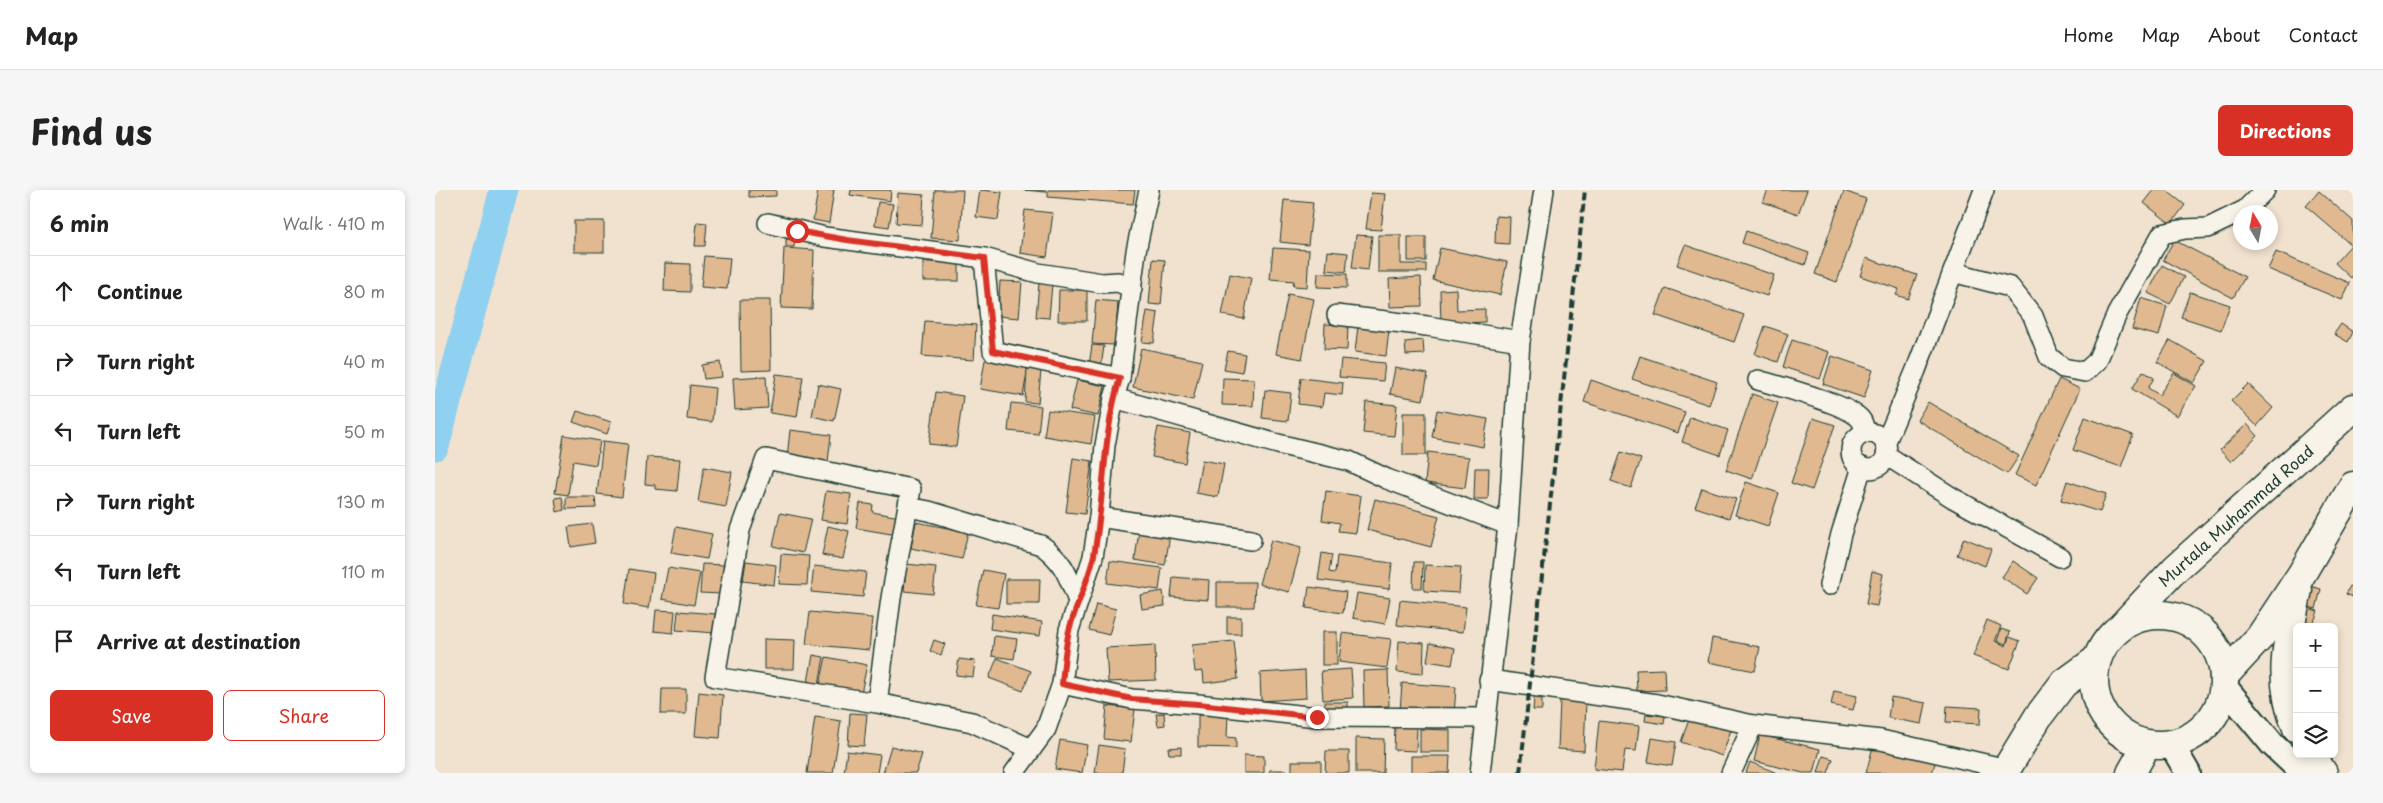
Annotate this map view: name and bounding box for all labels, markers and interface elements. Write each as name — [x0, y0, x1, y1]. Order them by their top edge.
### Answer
text: Map — [25, 17, 78, 53]
text: Home — [2063, 21, 2113, 48]
text: Map — [2141, 21, 2180, 48]
text: About — [2208, 21, 2260, 48]
text: Contact — [2288, 21, 2358, 48]
text: Find us — [30, 104, 152, 157]
button: Directions — [2218, 105, 2353, 156]
north arrow — [2233, 205, 2278, 250]
text: 6 min — [50, 207, 109, 239]
text: Walk · 410 m — [283, 211, 385, 235]
route start — [786, 220, 809, 243]
icon: ahead — [50, 277, 78, 305]
text: Continue — [97, 277, 183, 305]
text: 80 m — [343, 279, 385, 303]
icon: right — [50, 347, 78, 375]
text: Turn right — [97, 347, 195, 375]
text: 40 m — [343, 349, 385, 373]
icon: left — [50, 417, 78, 445]
text: Turn left — [97, 417, 181, 445]
text: 50 m — [344, 419, 385, 443]
street label: Murtala Muhammad Road — [2152, 439, 2318, 592]
icon: right — [50, 487, 78, 515]
text: Turn right — [97, 487, 195, 515]
text: 130 m — [337, 489, 385, 513]
icon: left — [50, 557, 78, 585]
text: Turn left — [97, 557, 181, 585]
text: 110 m — [342, 559, 385, 583]
map controls — [2293, 623, 2338, 758]
button: + — [2293, 623, 2338, 668]
icon: arrive — [50, 627, 78, 655]
text: Arrive at destination — [97, 627, 301, 655]
button: − — [2293, 668, 2338, 713]
button: Save — [50, 690, 213, 741]
button: Share — [223, 690, 385, 741]
route end — [1306, 706, 1329, 729]
button: layers — [2293, 713, 2338, 758]

